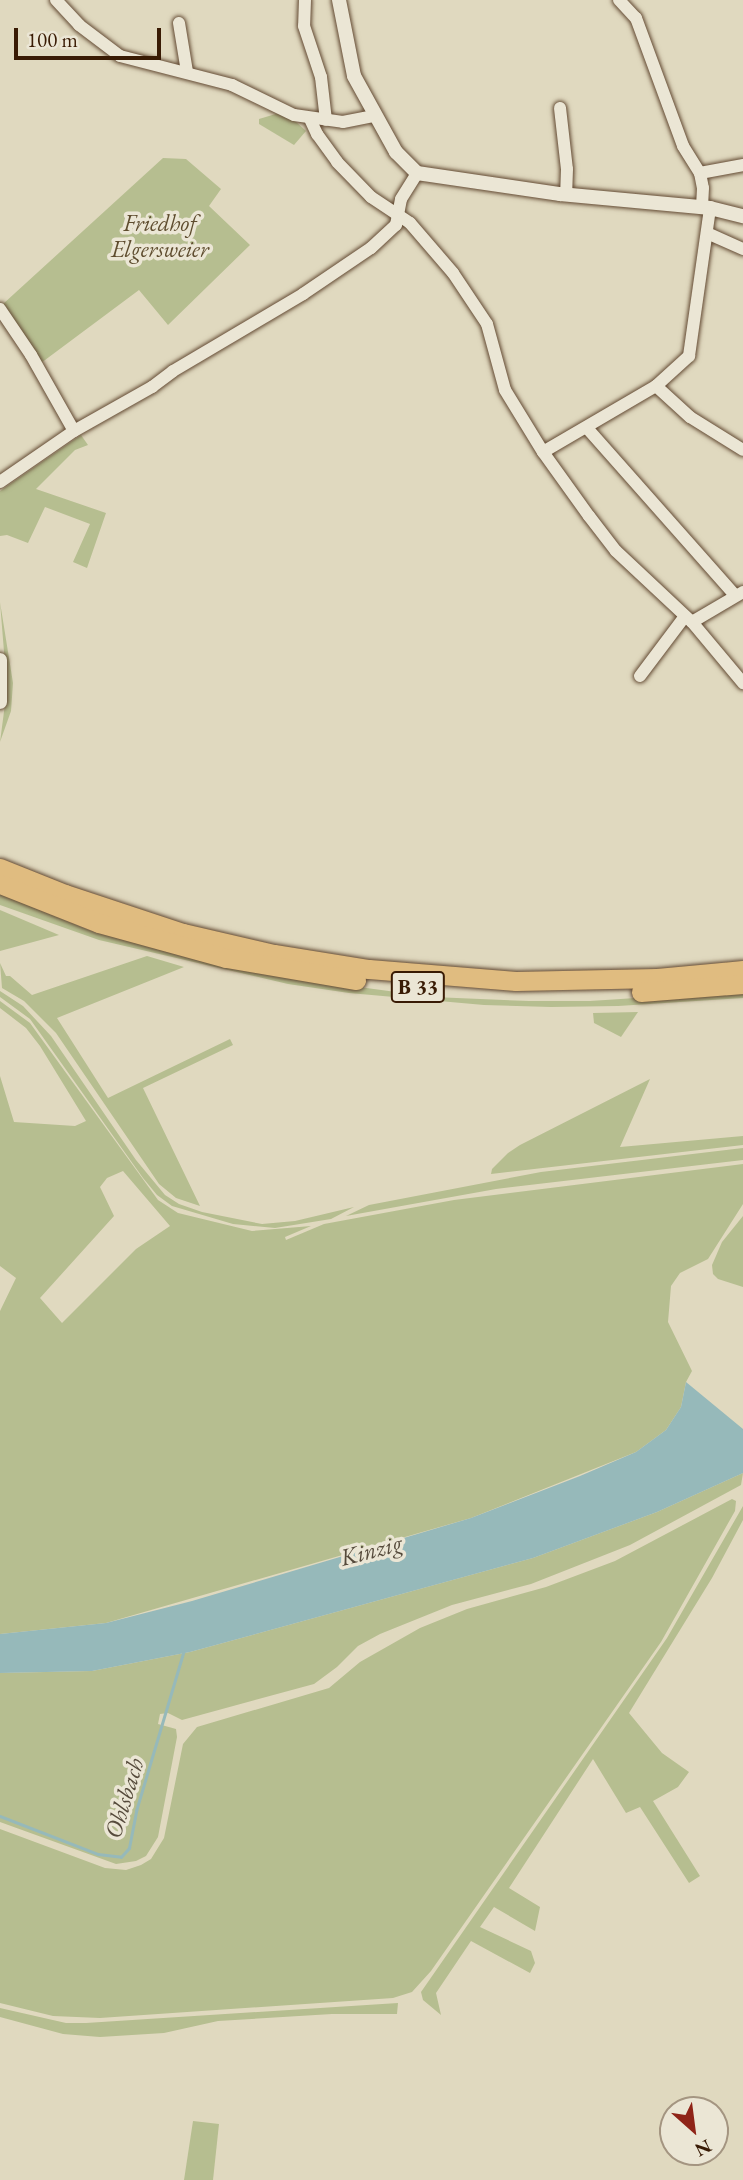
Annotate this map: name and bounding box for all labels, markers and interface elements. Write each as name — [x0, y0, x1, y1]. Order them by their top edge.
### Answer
scale bar — [18, 14, 164, 58]
text: 100 m — [27, 26, 78, 53]
park label: Friedhof Elgersweier — [111, 209, 209, 263]
road number: B 33 — [390, 970, 446, 1004]
water label: Kinzig — [337, 1528, 405, 1572]
water label: Ohlsbach — [98, 1754, 150, 1842]
north arrow — [659, 2096, 729, 2166]
text: N — [690, 2134, 716, 2163]

